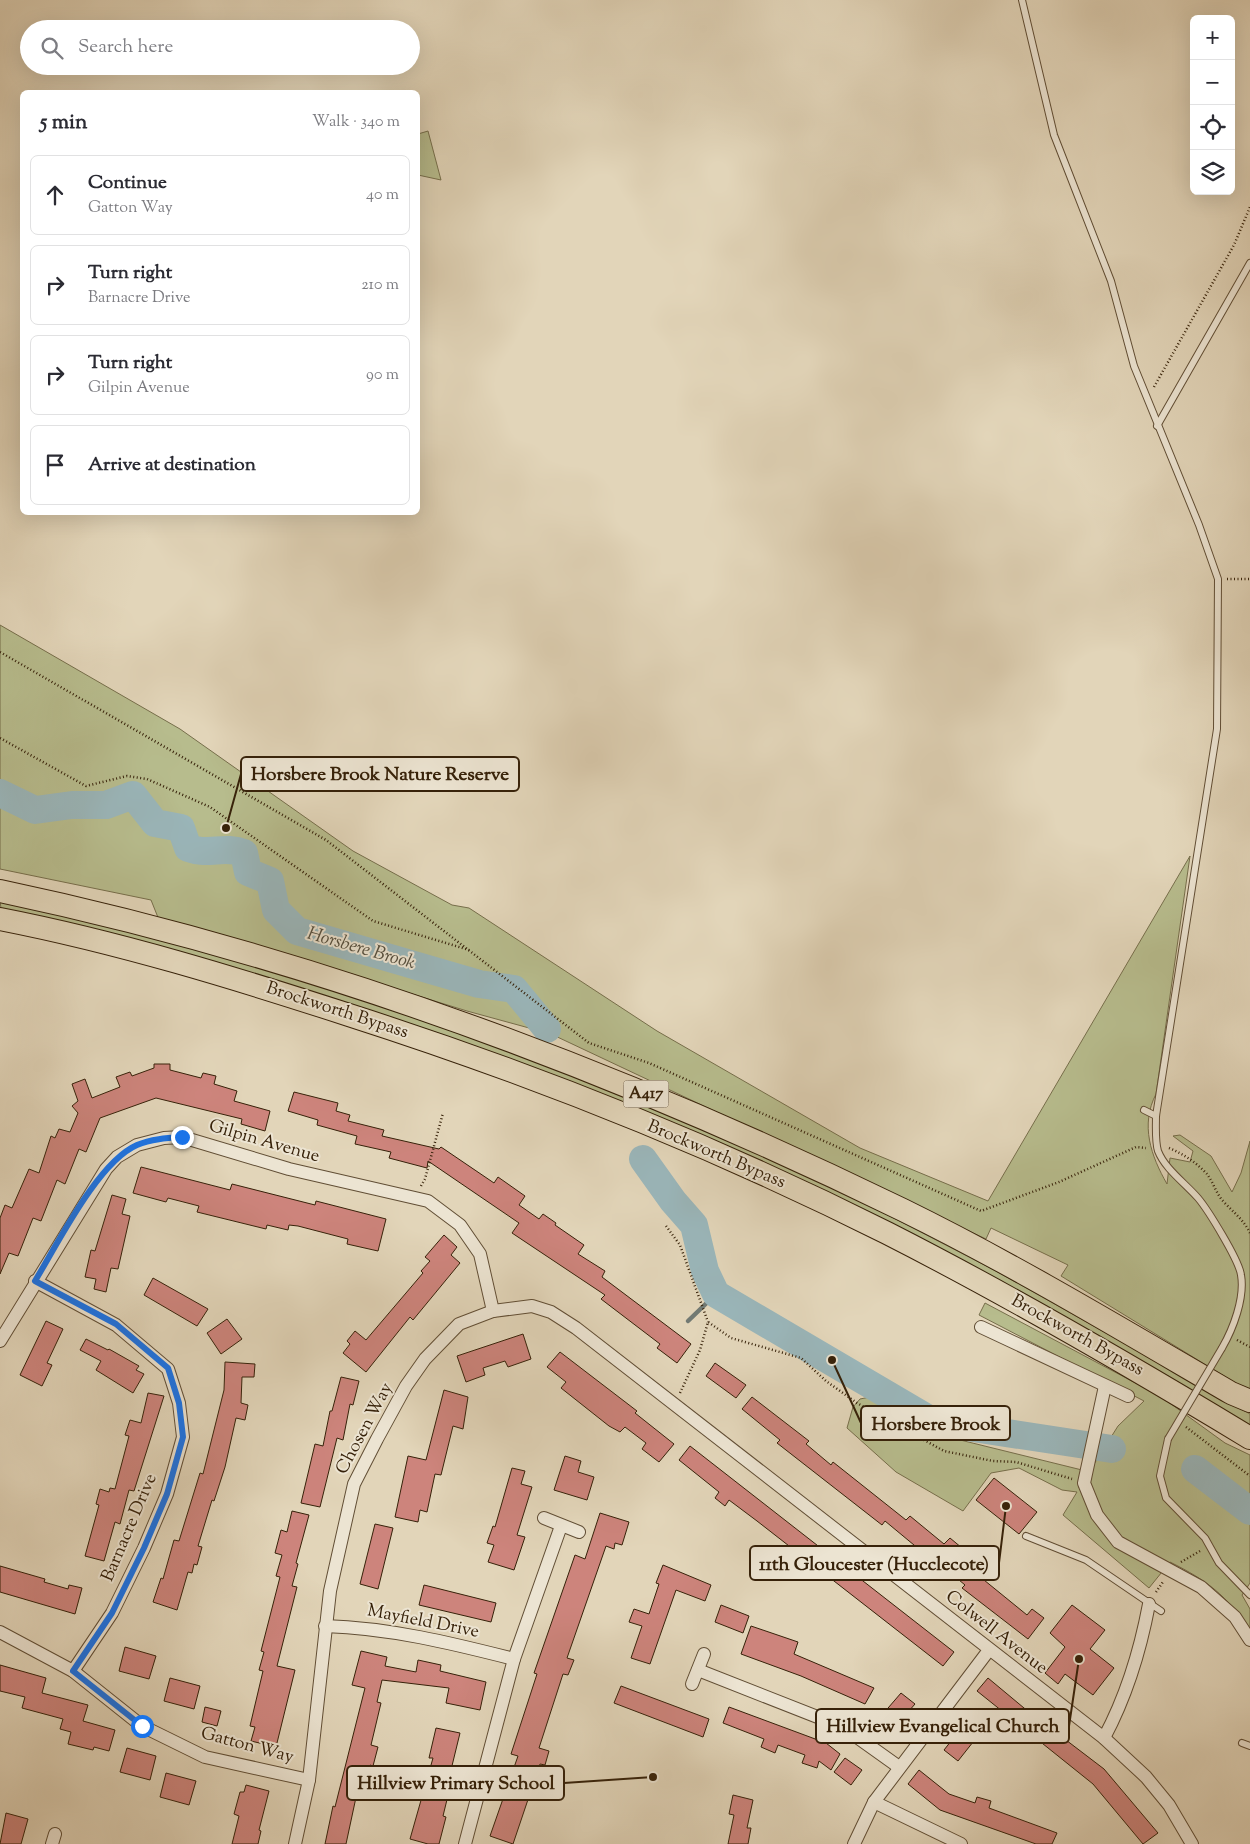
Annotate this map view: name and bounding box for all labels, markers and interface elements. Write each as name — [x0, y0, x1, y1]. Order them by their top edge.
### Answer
map controls — [1190, 15, 1235, 195]
button: + — [1190, 15, 1235, 60]
search box — [20, 20, 420, 75]
icon: search — [38, 34, 66, 62]
text: Search here — [78, 34, 173, 61]
button: − — [1190, 60, 1235, 105]
button: locate — [1190, 105, 1235, 150]
text: 5 min — [40, 108, 87, 138]
text: Walk · 340 m — [312, 111, 400, 134]
button: layers — [1190, 150, 1235, 195]
text: Continue — [88, 170, 167, 197]
icon: ahead — [41, 181, 69, 209]
text: 40 m — [366, 184, 399, 207]
text: Gatton Way — [88, 197, 173, 220]
text: Turn right — [88, 260, 172, 287]
icon: right — [41, 271, 69, 299]
text: 210 m — [361, 274, 399, 297]
text: Barnacre Drive — [88, 287, 190, 310]
text: Turn right — [88, 350, 172, 377]
icon: right — [41, 361, 69, 389]
text: 90 m — [366, 364, 399, 387]
text: Gilpin Avenue — [88, 377, 190, 400]
icon: arrive — [41, 451, 69, 479]
text: Arrive at destination — [88, 452, 256, 479]
callout: Horsbere Brook Nature Reserve — [241, 757, 519, 791]
text: Horsbere Brook Nature Reserve — [251, 762, 509, 789]
water label: Horsbere Brook — [304, 921, 419, 977]
street label: Brockworth Bypass — [262, 976, 412, 1046]
road number: A417 — [624, 1080, 668, 1108]
street label: Gilpin Avenue — [205, 1114, 323, 1170]
street label: Brockworth Bypass — [643, 1114, 789, 1196]
route end — [171, 1126, 194, 1149]
street label: Brockworth Bypass — [1006, 1289, 1148, 1383]
street label: Chosen Way — [330, 1378, 400, 1480]
callout: Horsbere Brook — [861, 1406, 1010, 1440]
text: Horsbere Brook — [871, 1412, 1001, 1439]
street label: Barnacre Drive — [96, 1470, 164, 1586]
callout: 11th Gloucester (Hucclecote) — [750, 1546, 999, 1580]
text: 11th Gloucester (Hucclecote) — [759, 1552, 989, 1579]
street label: Colwell Avenue — [939, 1585, 1053, 1681]
street label: Mayfield Drive — [365, 1598, 481, 1646]
callout: Hillview Evangelical Church — [816, 1709, 1069, 1743]
text: Hillview Evangelical Church — [826, 1714, 1061, 1741]
route start — [131, 1715, 154, 1738]
street label: Gatton Way — [198, 1721, 296, 1771]
callout: Hillview Primary School — [347, 1766, 564, 1800]
text: Hillview Primary School — [357, 1771, 555, 1798]

